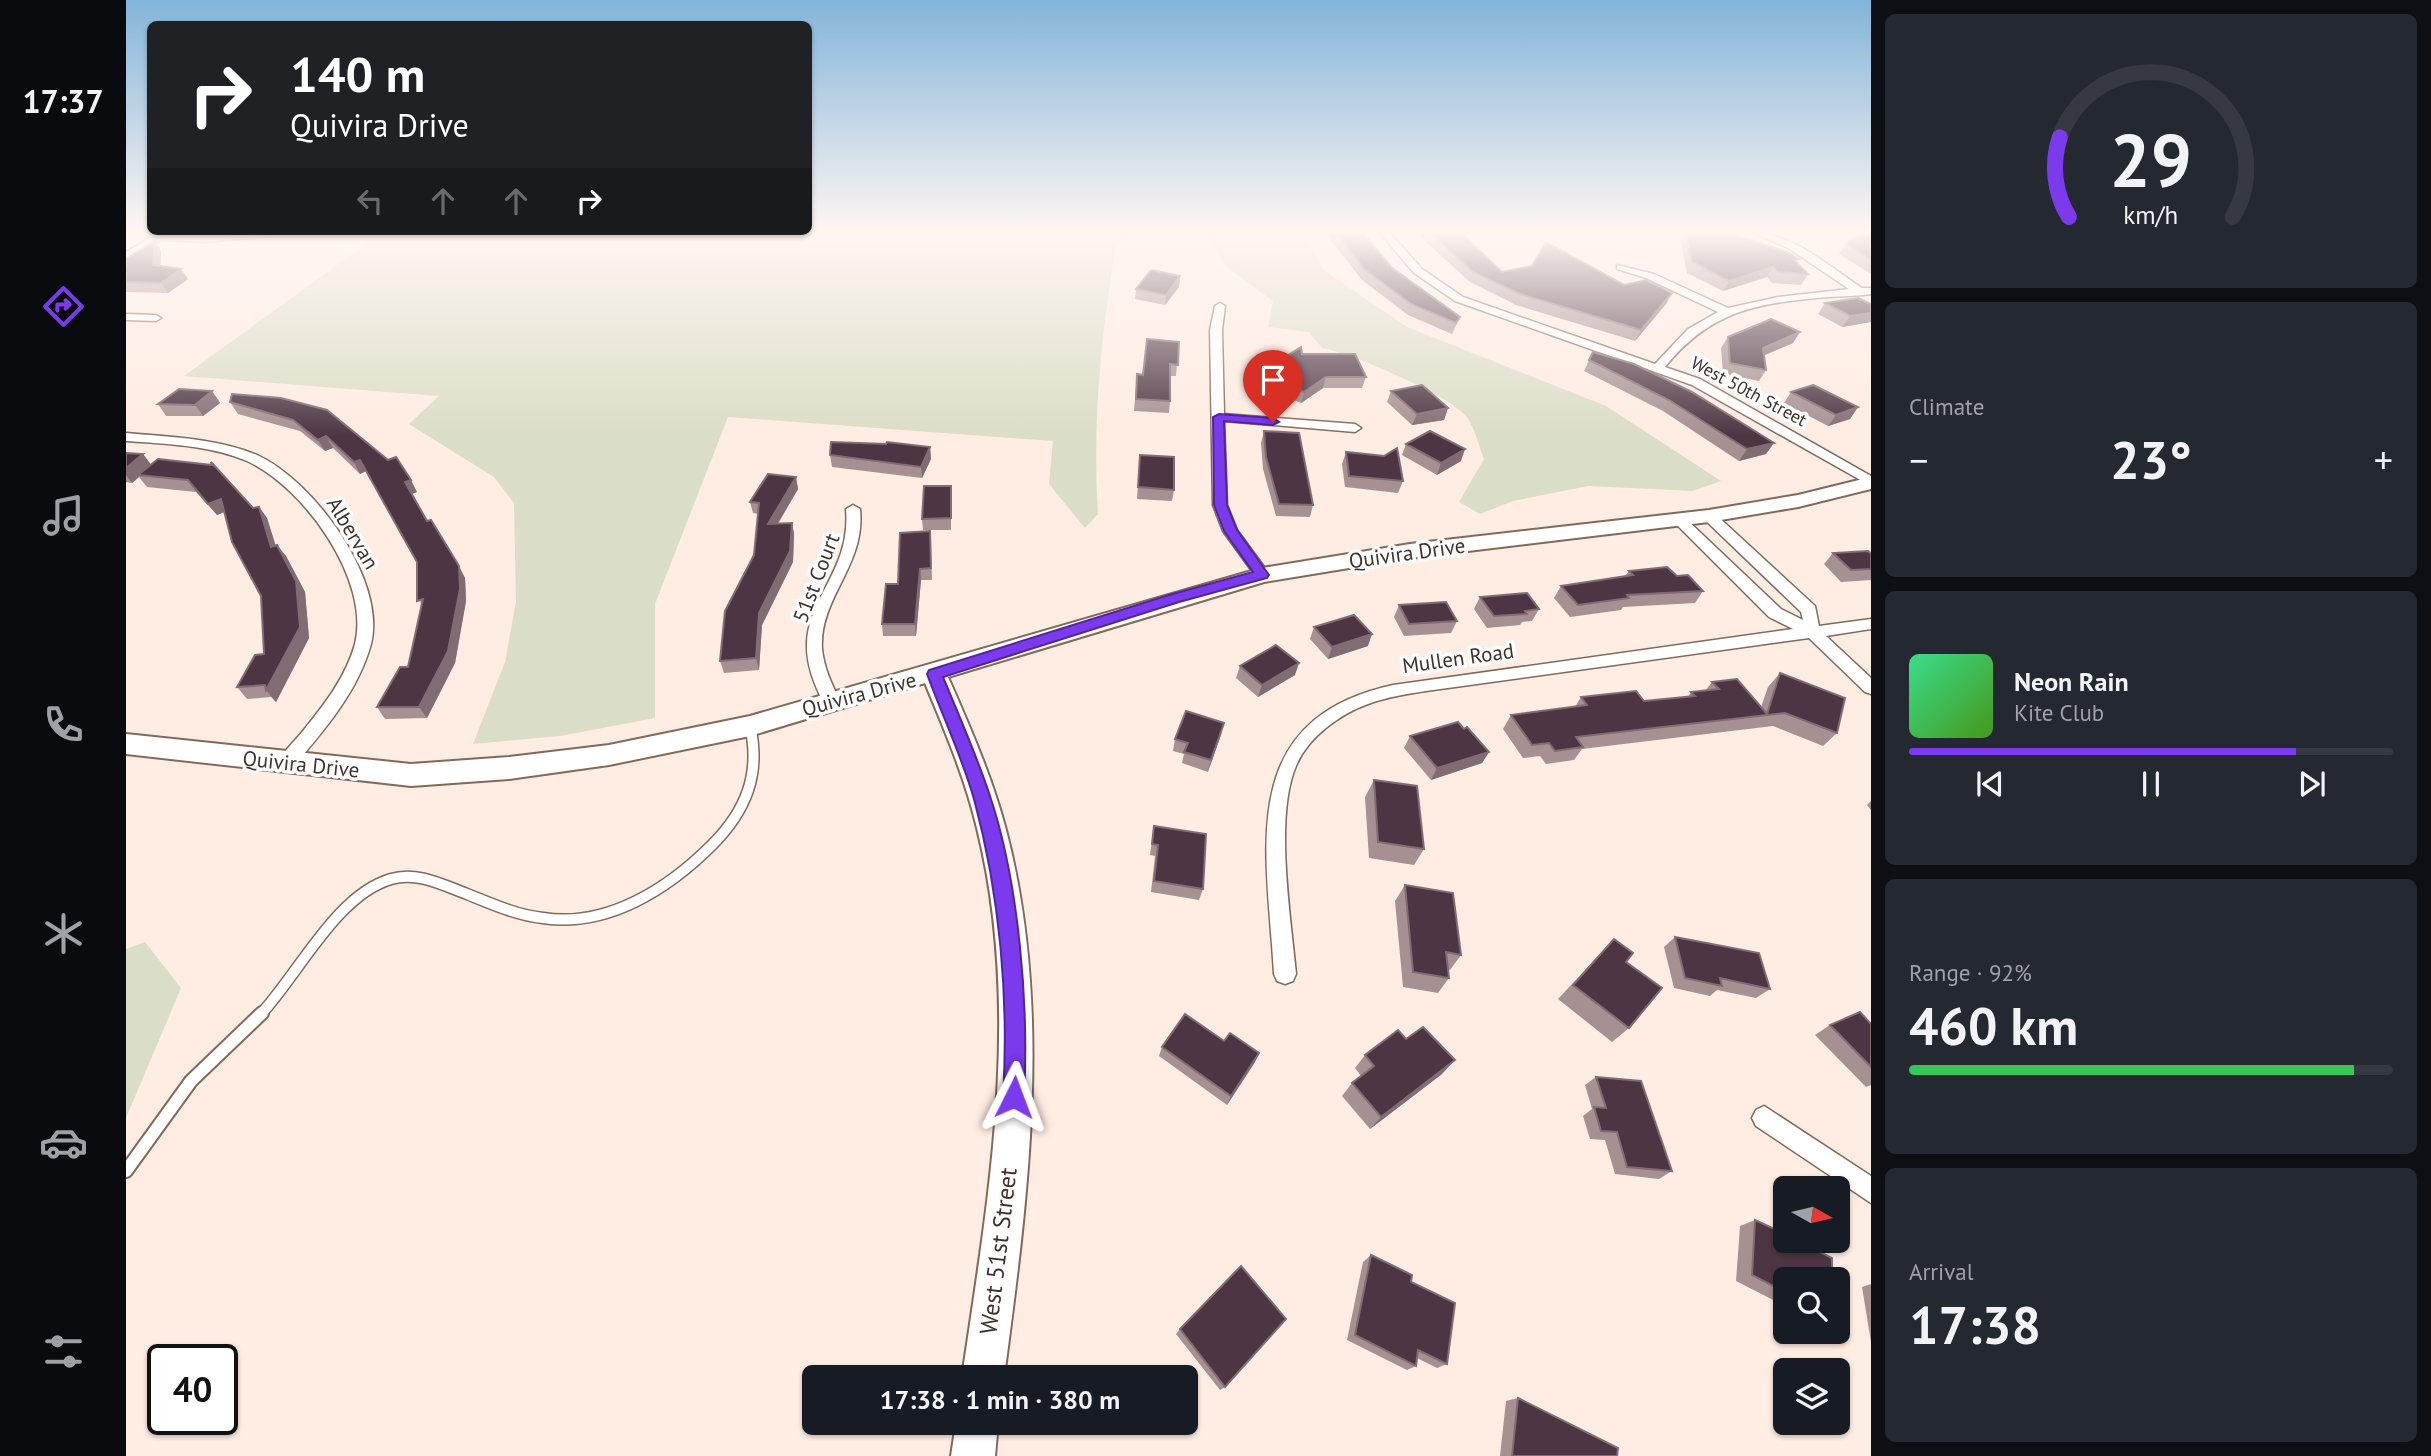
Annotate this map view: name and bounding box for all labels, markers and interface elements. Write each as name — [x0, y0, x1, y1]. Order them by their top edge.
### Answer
text: 140 m — [290, 42, 425, 106]
icon: right — [175, 49, 266, 140]
text: 17:37 — [22, 80, 104, 122]
text: Quivira Drive — [290, 104, 469, 146]
text: 29 — [2110, 114, 2192, 208]
icon: left — [351, 182, 389, 220]
icon: ahead — [424, 182, 462, 220]
icon: ahead — [497, 182, 535, 220]
icon: right — [570, 182, 608, 220]
text: km/h — [2124, 199, 2178, 231]
icon: directions — [39, 282, 88, 331]
pin — [1243, 350, 1303, 422]
street label: West 50th Street — [1687, 351, 1811, 431]
icon: arrive — [1254, 361, 1292, 399]
text: Climate — [1909, 392, 1984, 421]
text: 23° — [2110, 426, 2192, 493]
text: − — [1909, 435, 1928, 484]
text: + — [2374, 435, 2393, 484]
icon: music — [39, 491, 88, 540]
street label: Albervan — [321, 492, 385, 574]
street label: 51st Court — [787, 530, 845, 626]
street label: Quivira Drive — [1347, 531, 1467, 575]
street label: Mullen Road — [1400, 637, 1516, 679]
text: Neon Rain — [2014, 665, 2129, 698]
street label: Quivira Drive — [799, 666, 919, 722]
text: Kite Club — [2014, 698, 2104, 727]
icon: phone — [39, 700, 88, 749]
street label: Quivira Drive — [241, 744, 361, 784]
icon: previous — [1971, 765, 2009, 803]
icon: pause — [2132, 765, 2170, 803]
icon: next — [2293, 765, 2331, 803]
icon: climate — [39, 909, 88, 958]
text: Range · 92% — [1909, 958, 2032, 987]
text: 460 km — [1909, 992, 2078, 1059]
position arrow — [977, 1060, 1051, 1134]
icon: car — [39, 1118, 88, 1167]
street label: West 51st Street — [972, 1166, 1024, 1336]
north arrow — [1773, 1176, 1850, 1253]
map controls — [1773, 1176, 1850, 1435]
text: Arrival — [1909, 1257, 1973, 1286]
button: search — [1773, 1267, 1850, 1344]
text: 17:38 — [1909, 1291, 2041, 1358]
icon: filters — [39, 1327, 88, 1376]
speed limit sign: 40 — [147, 1344, 238, 1435]
button: layers — [1773, 1358, 1850, 1435]
text: 17:38 · 1 min · 380 m — [880, 1383, 1120, 1416]

